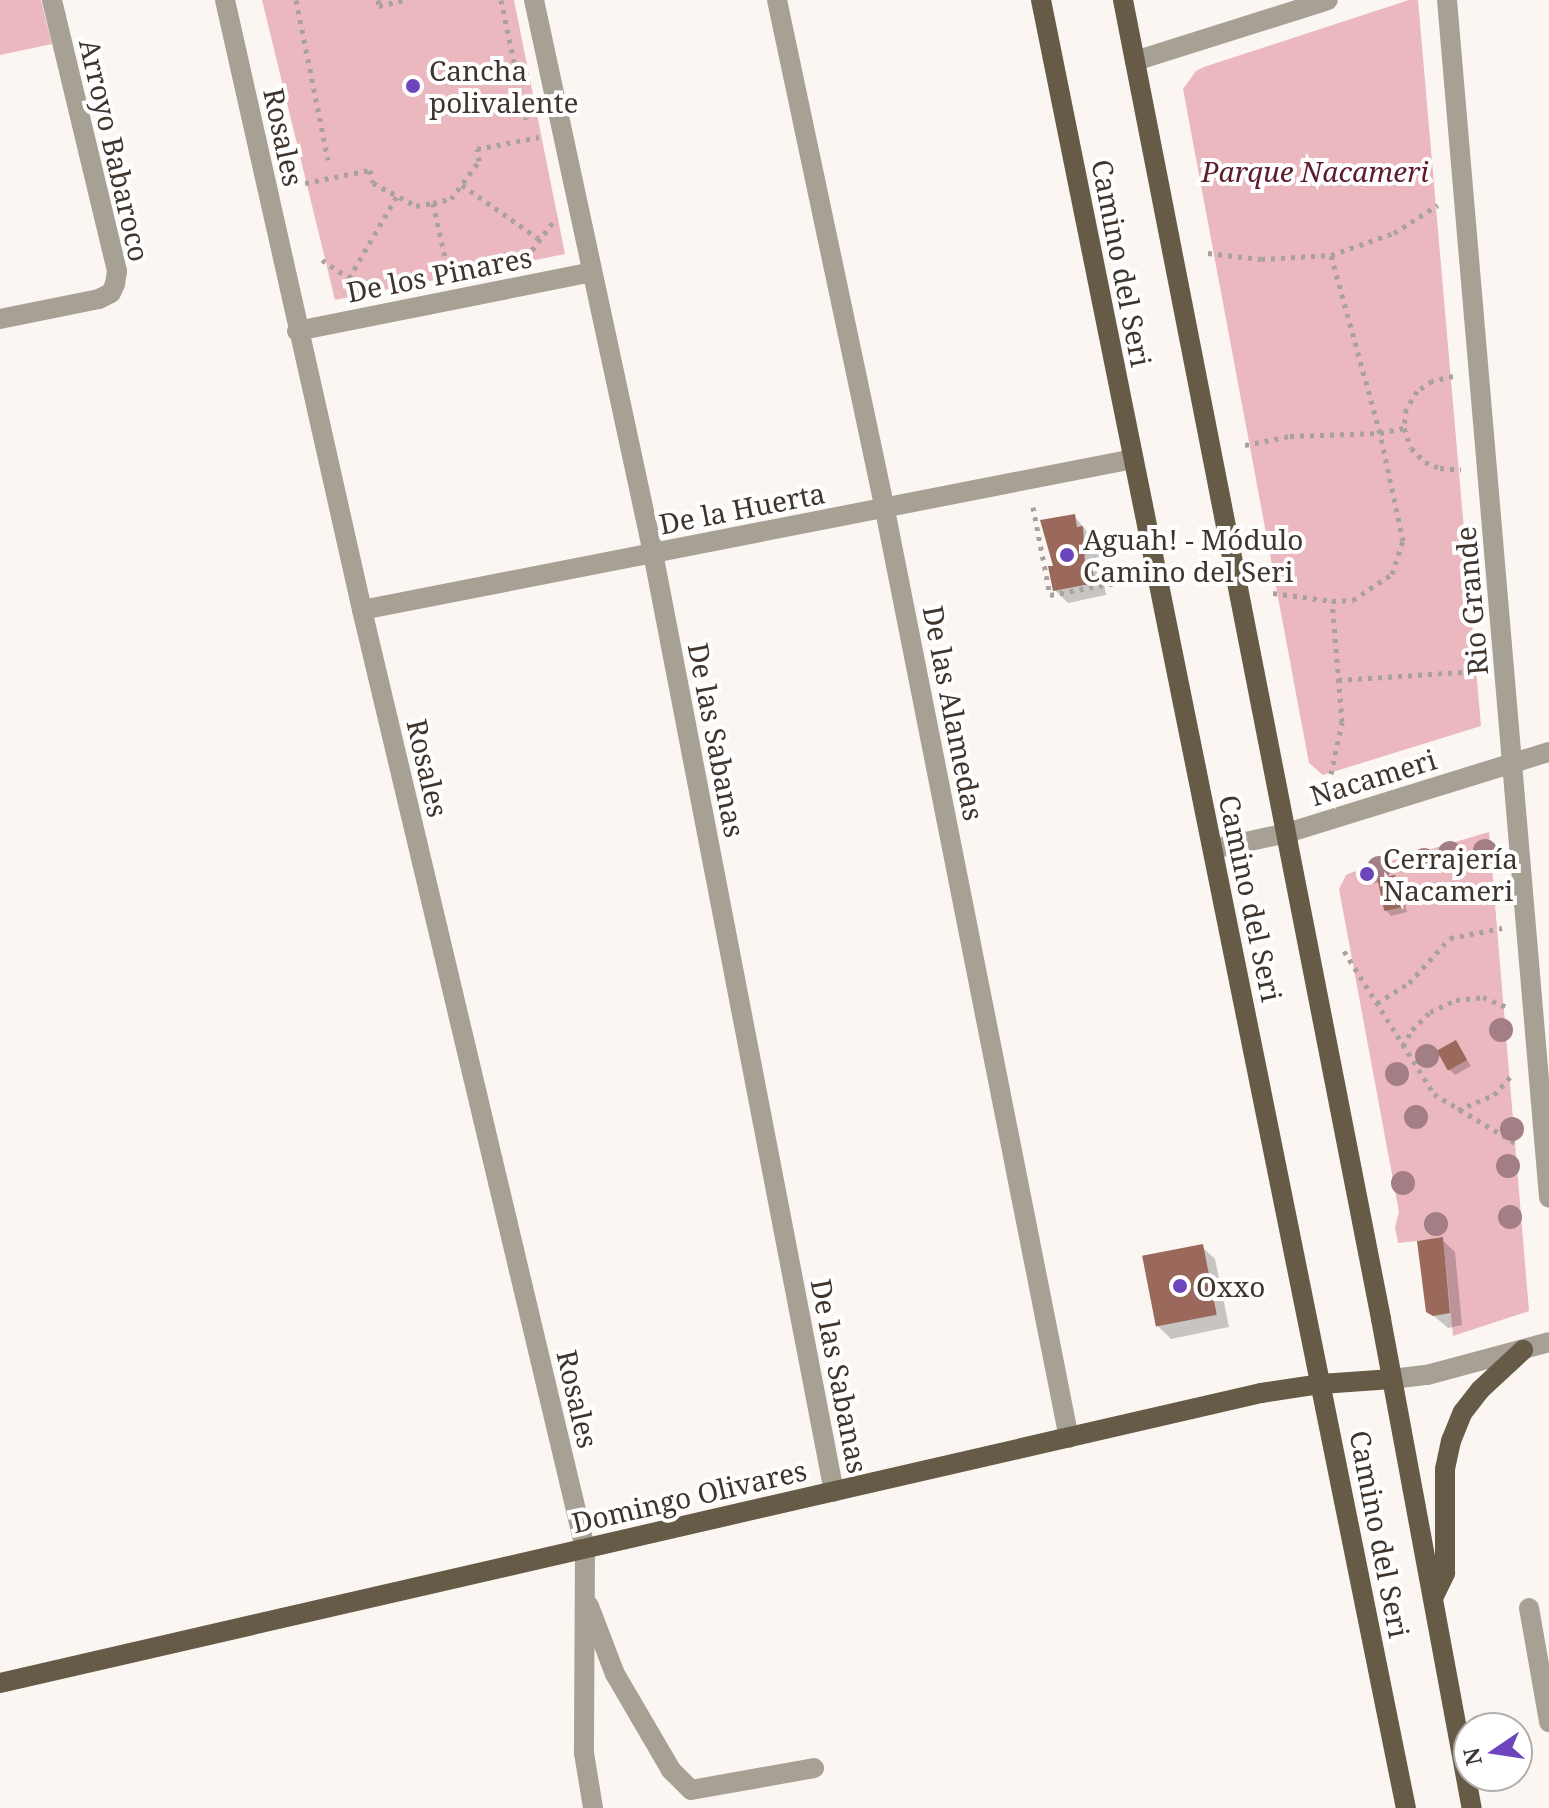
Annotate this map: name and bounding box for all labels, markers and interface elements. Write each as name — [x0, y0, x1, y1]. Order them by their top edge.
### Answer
street label: Arroyo Babaroco — [73, 35, 157, 265]
place label: Cancha polivalente — [429, 53, 579, 119]
marker: Cancha polivalente — [404, 77, 422, 95]
street label: Rosales — [257, 85, 311, 189]
park label: Parque Nacameri — [1201, 154, 1429, 188]
street label: Camino del Seri — [1085, 157, 1159, 369]
street label: De los Pinares — [344, 240, 534, 308]
street label: De la Huerta — [656, 475, 828, 541]
place label: Aguah! - Módulo Camino del Seri — [1083, 522, 1303, 588]
street label: Rio Grande — [1448, 525, 1494, 677]
marker: Aguah! - Módulo Camino del Seri — [1058, 546, 1076, 564]
street label: De las Alamedas — [917, 603, 991, 823]
street label: De las Sabanas — [682, 640, 752, 840]
street label: Rosales — [400, 716, 456, 820]
street label: Nacameri — [1306, 742, 1440, 812]
street label: Camino del Seri — [1213, 792, 1289, 1004]
place label: Cerrajería Nacameri — [1383, 841, 1518, 907]
marker: Cerrajería Nacameri — [1358, 865, 1376, 883]
place label: Oxxo — [1196, 1269, 1265, 1303]
street label: De las Sabanas — [805, 1276, 875, 1476]
marker: Oxxo — [1171, 1277, 1189, 1295]
street label: Rosales — [550, 1347, 606, 1451]
street label: Camino del Seri — [1343, 1428, 1417, 1640]
street label: Domingo Olivares — [568, 1453, 810, 1539]
north arrow — [1453, 1712, 1533, 1792]
text: N — [1455, 1745, 1488, 1769]

